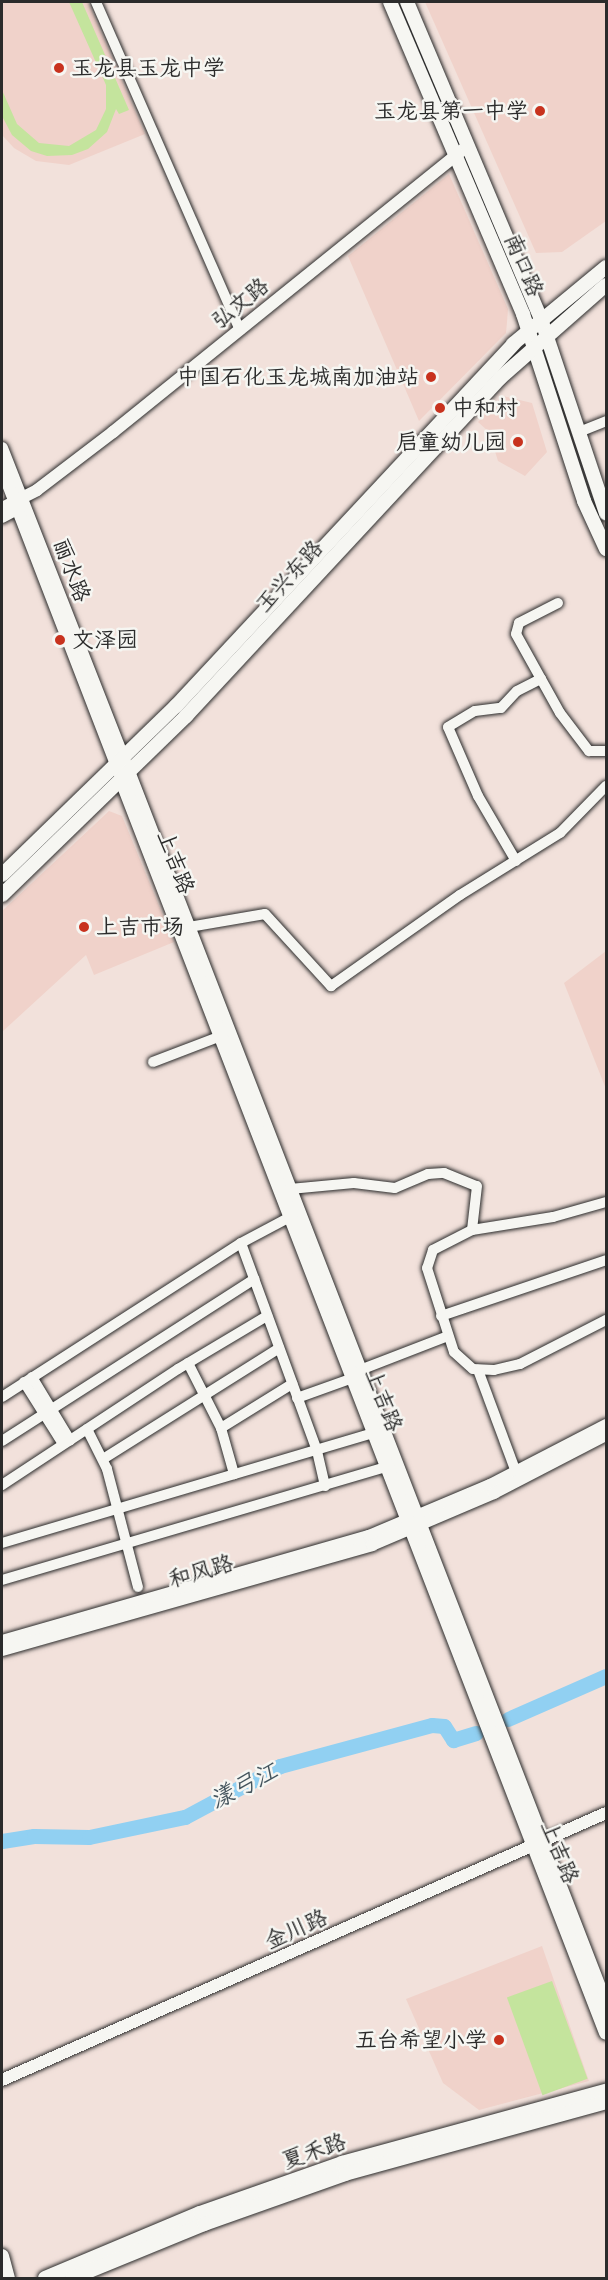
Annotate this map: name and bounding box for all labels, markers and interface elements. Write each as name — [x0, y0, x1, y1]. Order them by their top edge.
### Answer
place label: 玉龙县玉龙中学 — [71, 55, 225, 81]
marker: 玉龙县玉龙中学 — [52, 61, 66, 75]
place label: 玉龙县第一中学 — [374, 98, 528, 124]
marker: 玉龙县第一中学 — [533, 104, 547, 118]
street label: 南口路 — [499, 229, 549, 301]
street label: 弘文路 — [206, 272, 274, 334]
place label: 中国石化玉龙城南加油站 — [177, 364, 419, 390]
marker: 中国石化玉龙城南加油站 — [424, 370, 438, 384]
place label: 中和村 — [452, 395, 518, 421]
marker: 中和村 — [433, 401, 447, 415]
place label: 启童幼儿园 — [396, 429, 506, 455]
marker: 启童幼儿园 — [511, 435, 525, 449]
street label: 丽水路 — [48, 534, 96, 606]
street label: 玉兴东路 — [250, 534, 328, 618]
place label: 文泽园 — [72, 627, 138, 653]
marker: 文泽园 — [53, 633, 67, 647]
street label: 上吉路 — [152, 826, 200, 898]
place label: 上吉市场 — [96, 914, 184, 940]
marker: 上吉市场 — [77, 920, 91, 934]
street label: 上吉路 — [360, 1364, 408, 1436]
street label: 和风路 — [166, 1549, 236, 1593]
water label: 漾弓江 — [205, 1757, 283, 1815]
street label: 上吉路 — [535, 1816, 585, 1888]
street label: 金川路 — [260, 1904, 332, 1954]
place label: 五台希望小学 — [355, 2027, 487, 2053]
marker: 五台希望小学 — [492, 2033, 506, 2047]
street label: 夏禾路 — [279, 2128, 349, 2174]

